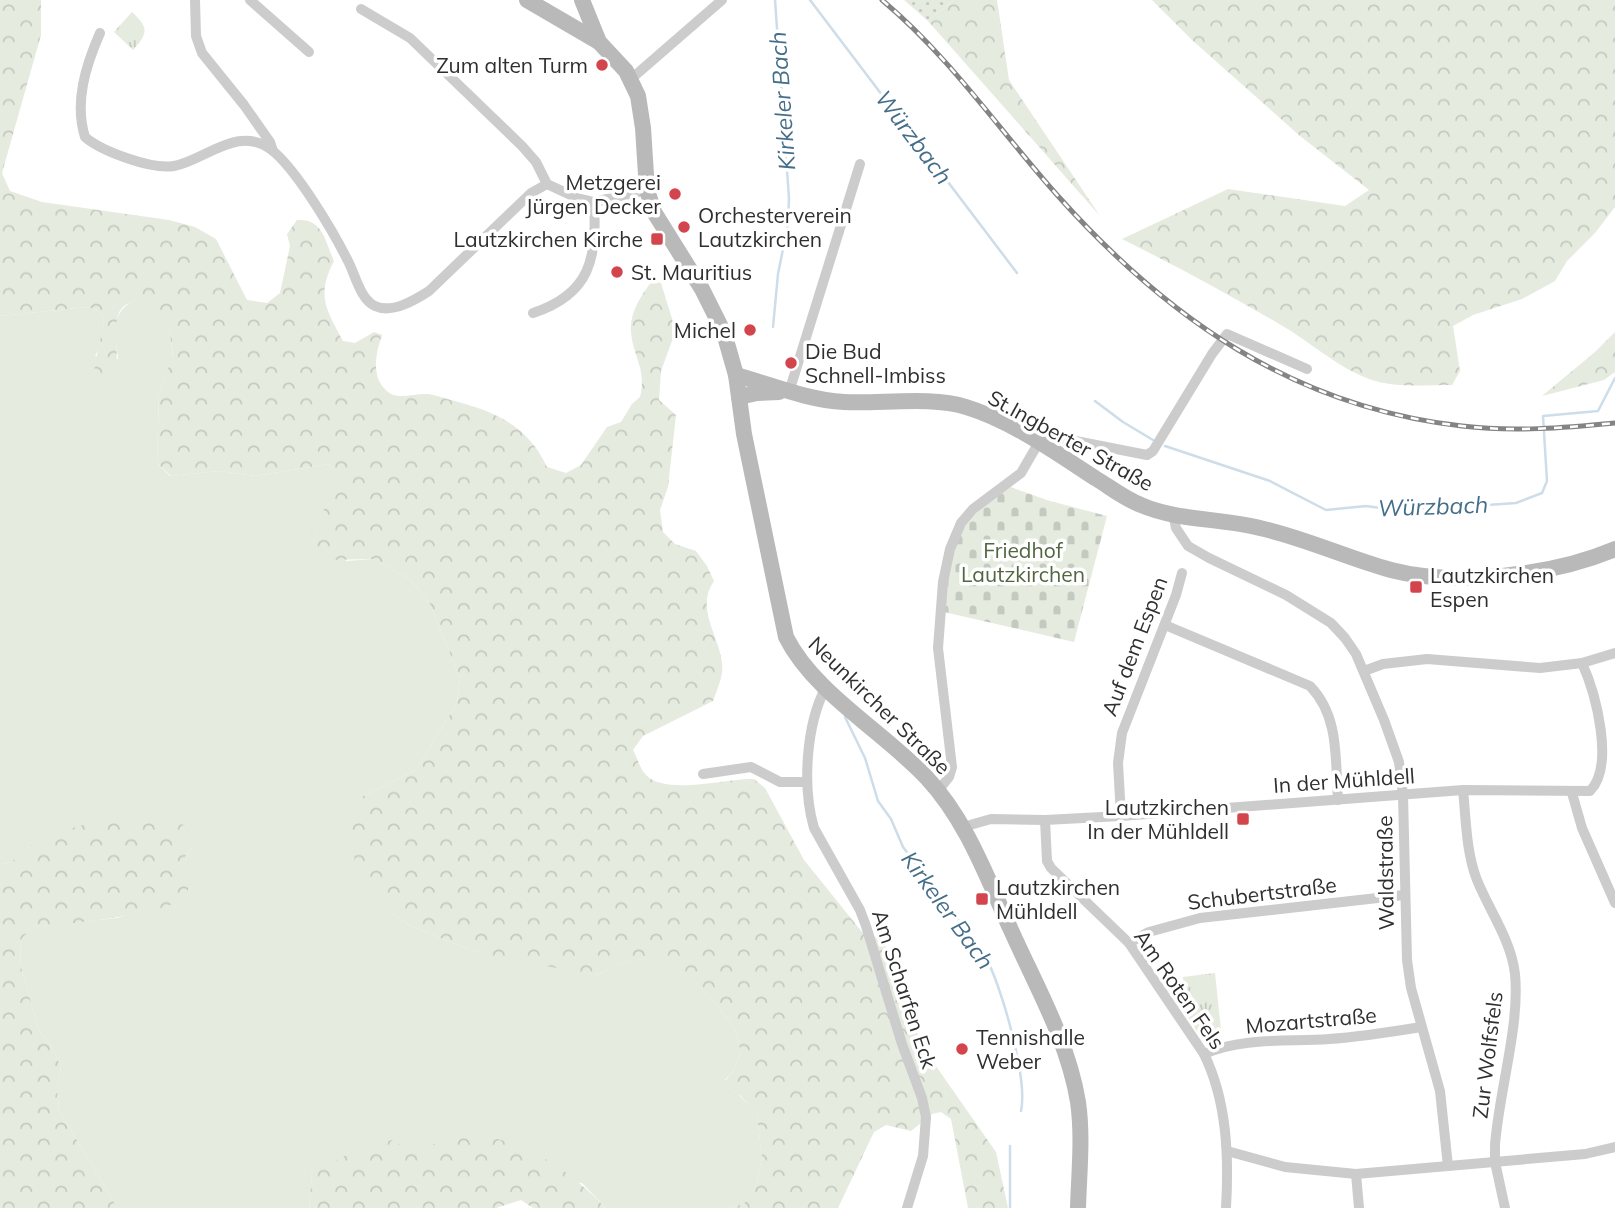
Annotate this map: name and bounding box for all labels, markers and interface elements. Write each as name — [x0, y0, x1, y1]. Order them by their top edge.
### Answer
water label: Kirkeler Bach — [763, 31, 801, 171]
place label: Zum alten Turm — [436, 52, 588, 78]
marker: Zum alten Turm — [594, 57, 610, 73]
water label: Würzbach — [869, 84, 959, 190]
place label: Metzgerei Jürgen Decker — [526, 169, 661, 219]
marker: Metzgerei Jürgen Decker — [667, 186, 683, 202]
place label: Orchesterverein Lautzkirchen — [698, 202, 852, 252]
marker: Orchesterverein Lautzkirchen — [676, 219, 692, 235]
place label: Lautzkirchen Kirche — [453, 226, 643, 252]
marker: Lautzkirchen Kirche — [649, 231, 665, 247]
place label: St. Mauritius — [631, 259, 752, 285]
marker: St. Mauritius — [609, 264, 625, 280]
place label: Michel — [674, 317, 736, 343]
marker: Michel — [742, 322, 758, 338]
place label: Die Bud Schnell-Imbiss — [805, 338, 946, 388]
marker: Die Bud Schnell-Imbiss — [783, 355, 799, 371]
street label: St.Ingberter Straße — [984, 384, 1158, 496]
water label: Würzbach — [1377, 490, 1489, 522]
park label: Friedhof Lautzkirchen — [961, 537, 1085, 587]
place label: Lautzkirchen Espen — [1430, 562, 1554, 612]
street label: Auf dem Espen — [1096, 573, 1172, 719]
marker: Lautzkirchen Espen — [1408, 579, 1424, 595]
street label: Neunkircher Straße — [804, 631, 956, 779]
street label: In der Mühldell — [1272, 762, 1416, 798]
place label: Lautzkirchen In der Mühldell — [1087, 794, 1229, 844]
marker: Lautzkirchen In der Mühldell — [1235, 811, 1251, 827]
street label: Waldstraße — [1371, 815, 1399, 931]
water label: Kirkeler Bach — [895, 845, 1001, 975]
street label: Schubertstraße — [1186, 871, 1338, 915]
place label: Lautzkirchen Mühldell — [996, 874, 1120, 924]
marker: Lautzkirchen Mühldell — [974, 891, 990, 907]
street label: Am Scharfen Eck — [867, 906, 943, 1072]
street label: Am Roten Fels — [1129, 924, 1231, 1054]
street label: Zur Wolfsfels — [1466, 990, 1508, 1120]
street label: Mozartstraße — [1244, 1001, 1378, 1039]
place label: Tennishalle Weber — [976, 1024, 1085, 1074]
marker: Tennishalle Weber — [954, 1041, 970, 1057]

